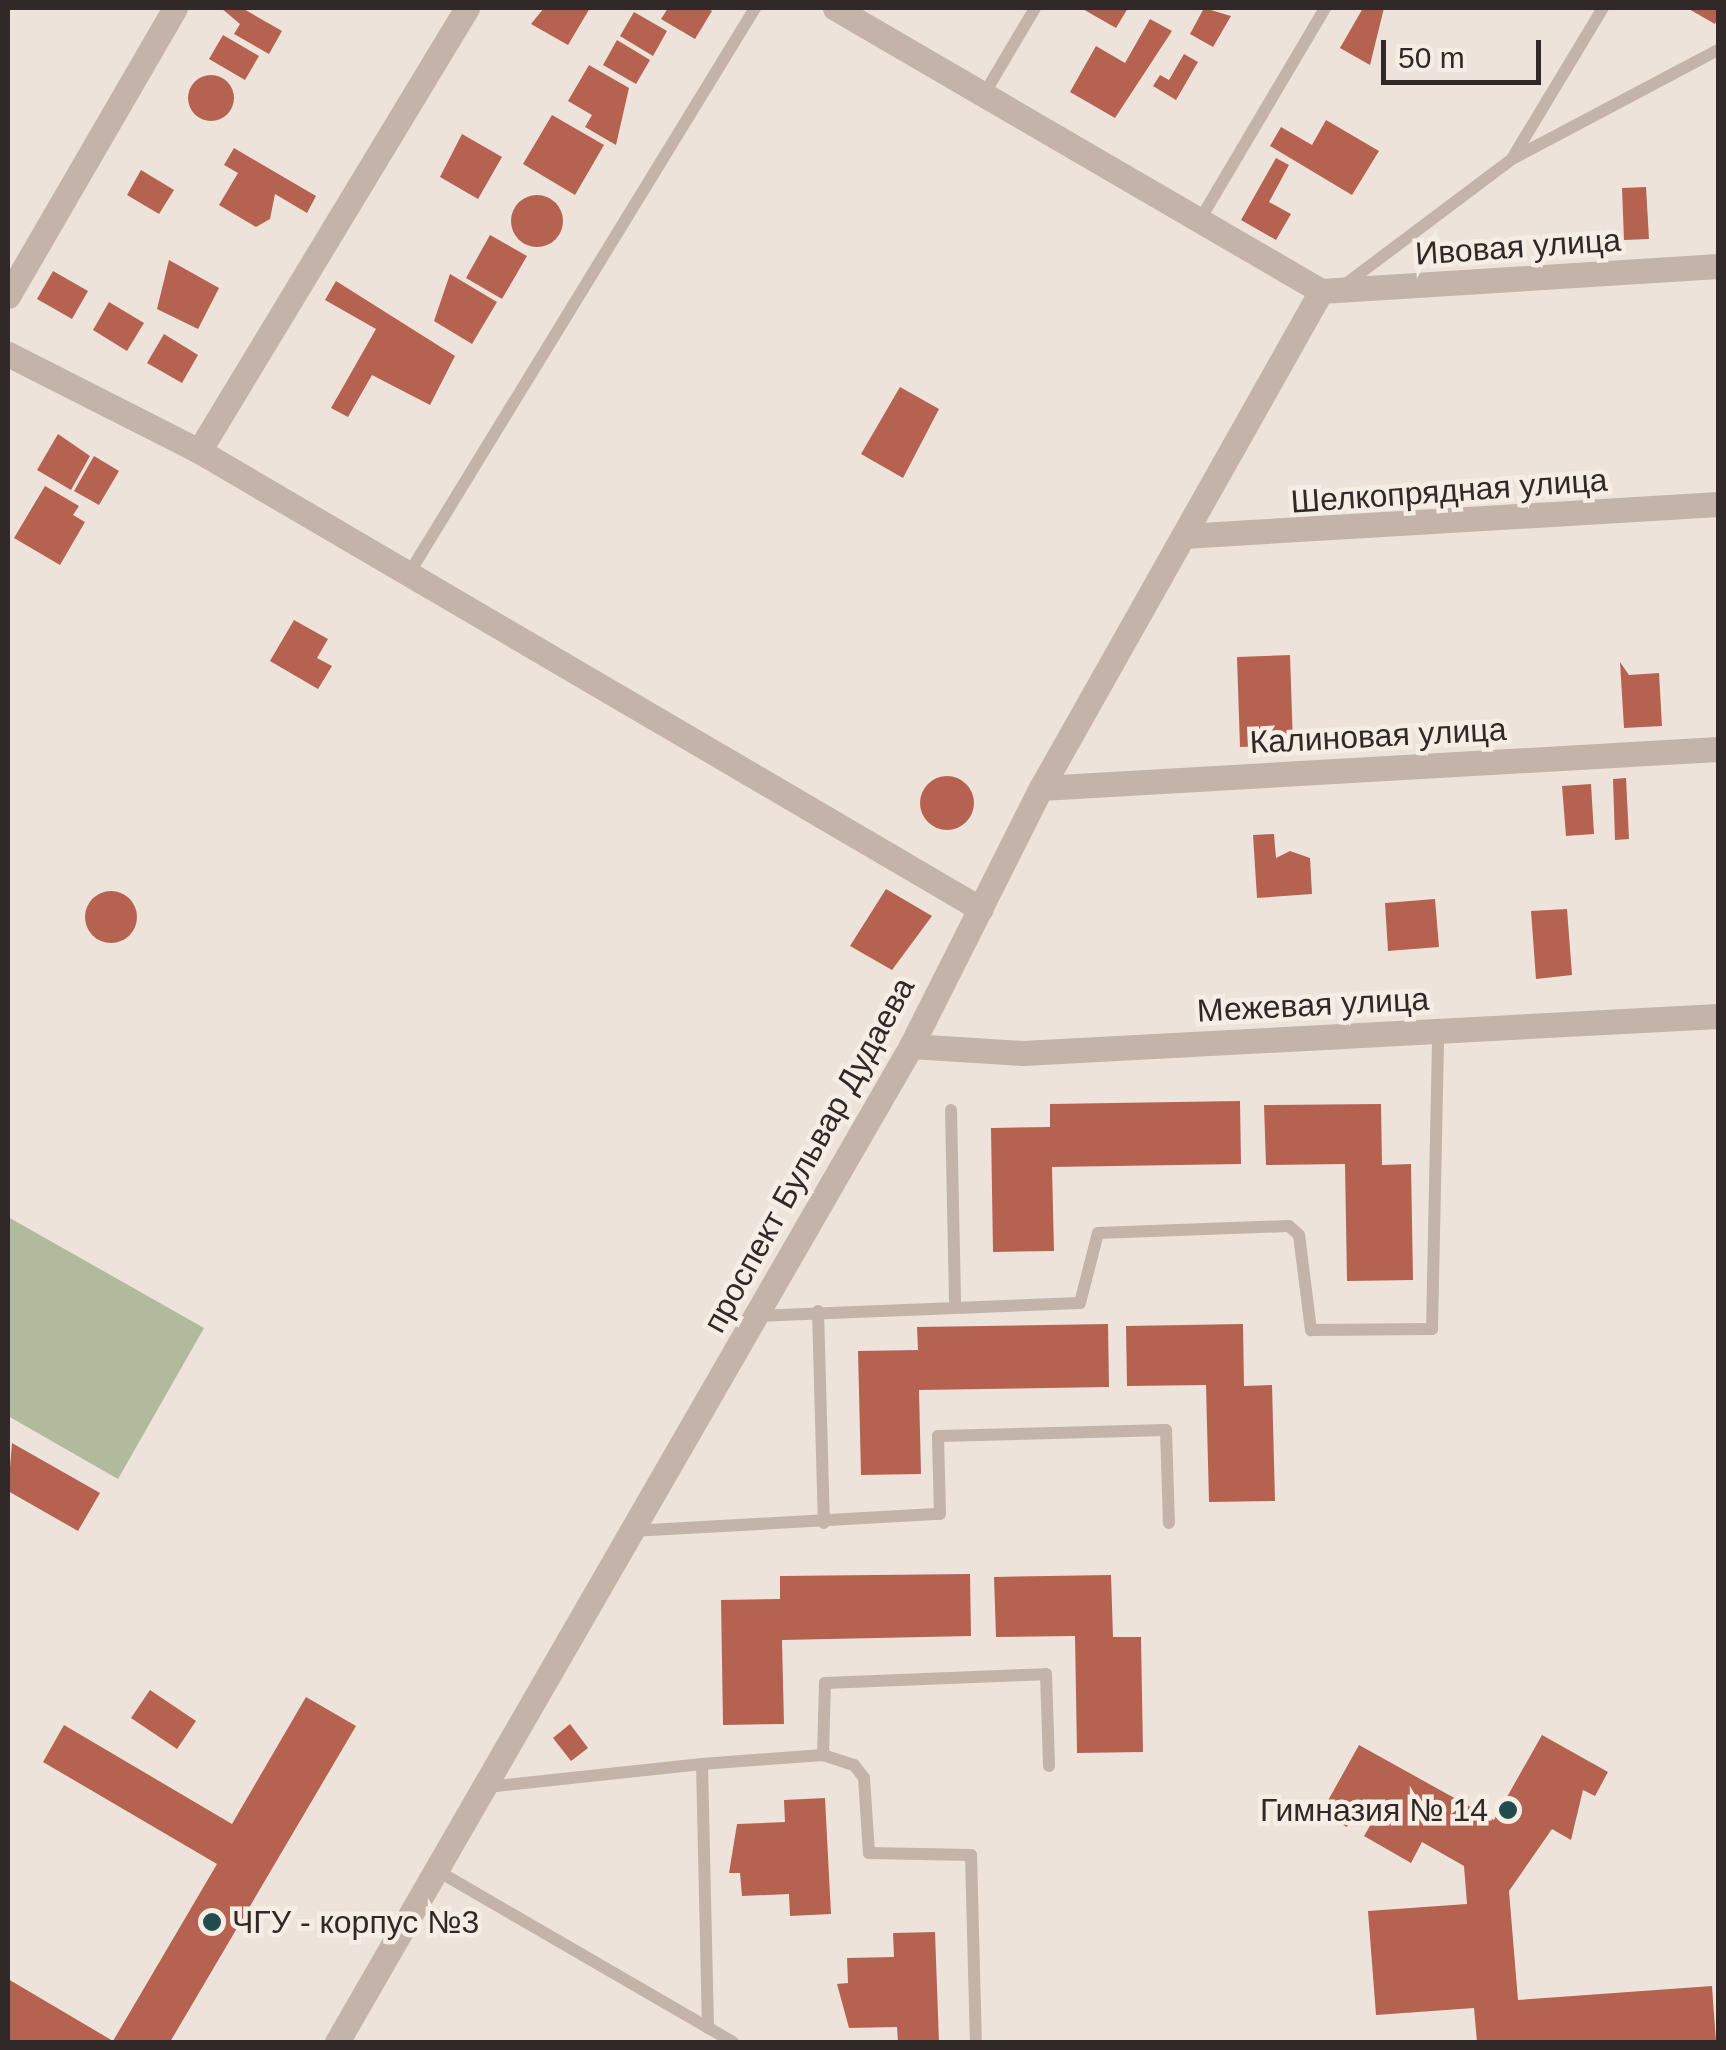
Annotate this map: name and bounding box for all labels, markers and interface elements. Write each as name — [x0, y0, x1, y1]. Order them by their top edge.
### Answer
scale bar — [1386, 20, 1546, 82]
text: 50 m — [1398, 41, 1465, 74]
street label: Ивовая улица — [1414, 221, 1622, 273]
street label: Шелкопрядная улица — [1289, 461, 1609, 521]
street label: Калиновая улица — [1249, 710, 1507, 762]
street label: проспект Бульвар Дудаева — [695, 971, 923, 1339]
street label: Межевая улица — [1196, 980, 1430, 1030]
place label: Гимназия № 14 — [1260, 1791, 1488, 1829]
marker: Гимназия № 14 — [1497, 1799, 1519, 1821]
place label: ЧГУ - корпус №3 — [232, 1903, 479, 1941]
marker: ЧГУ - корпус №3 — [201, 1911, 223, 1933]

